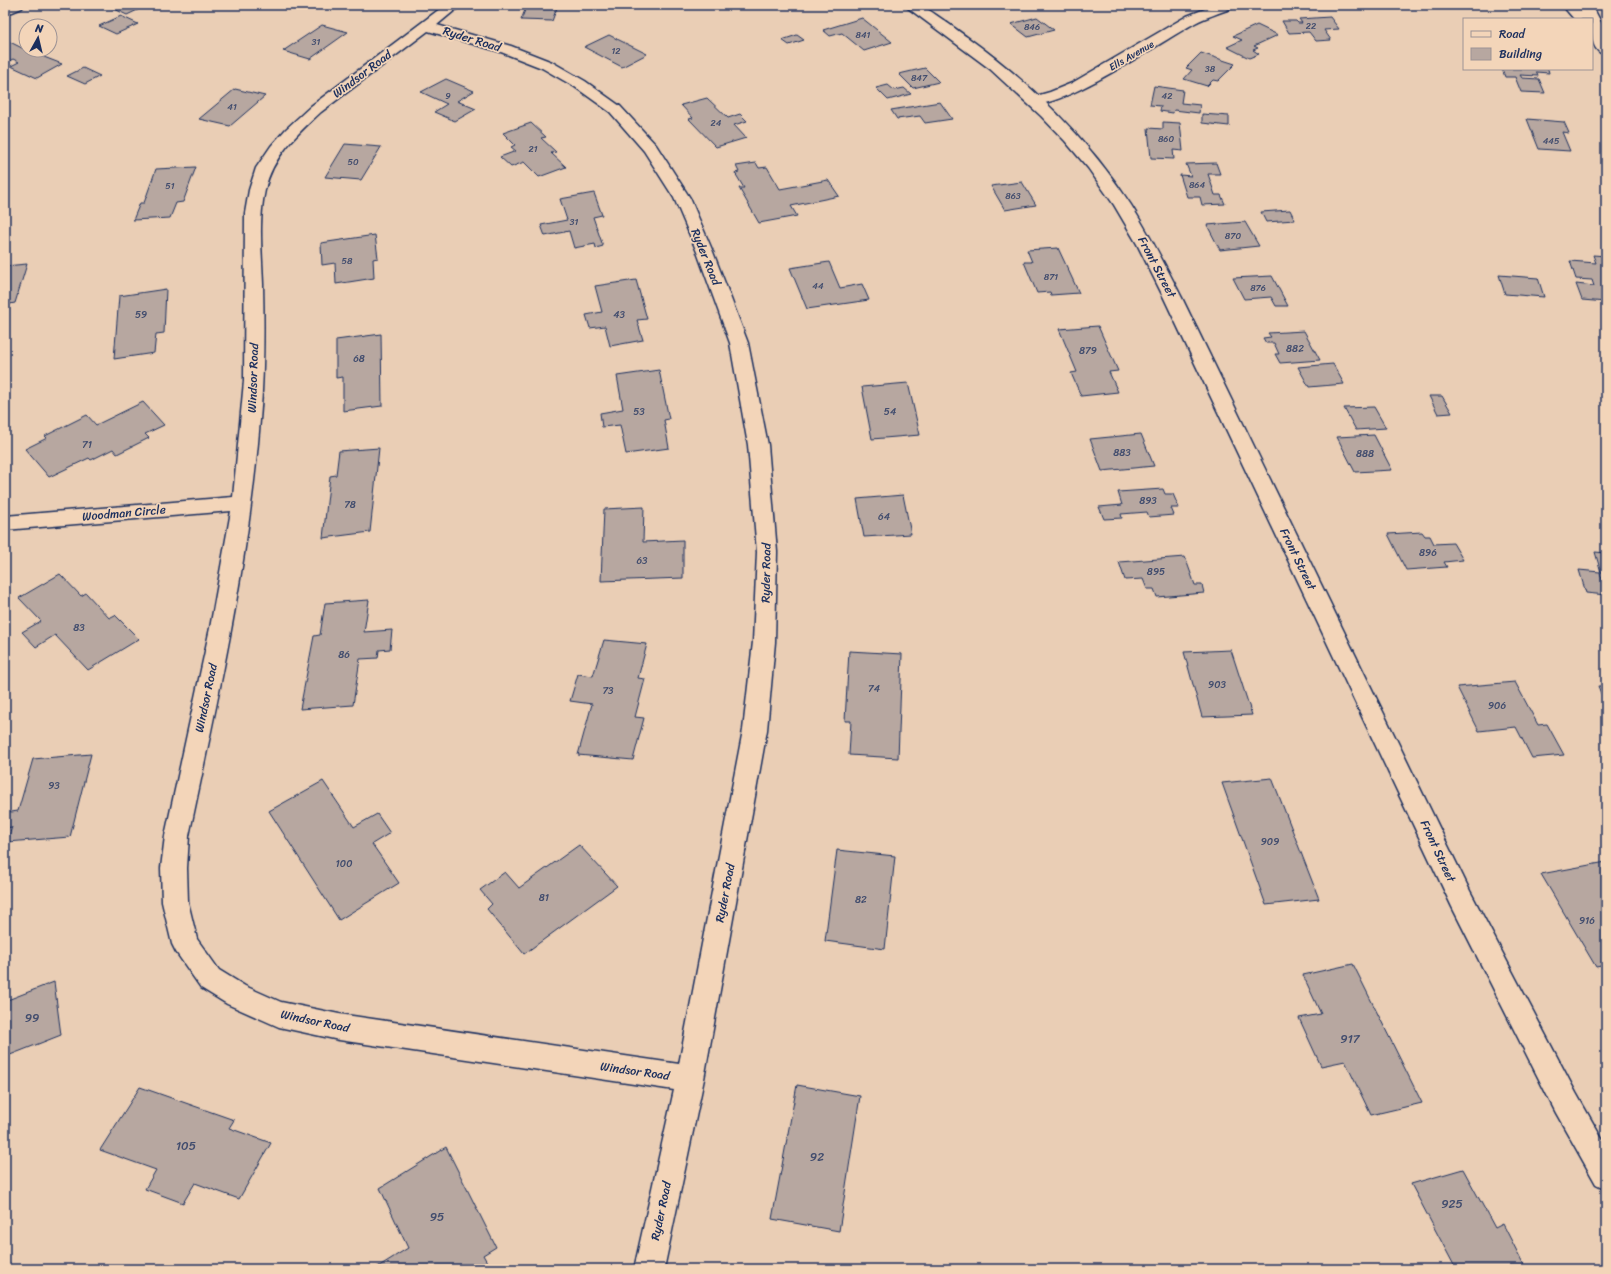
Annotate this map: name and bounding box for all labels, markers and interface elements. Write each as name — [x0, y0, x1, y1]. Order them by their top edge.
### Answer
north arrow — [18, 18, 58, 58]
house number: 22 — [1306, 18, 1316, 34]
legend — [1463, 18, 1593, 70]
text: N — [33, 19, 45, 39]
house number: 846 — [1024, 19, 1040, 35]
street label: Ryder Road — [440, 20, 505, 59]
text: Road — [1499, 23, 1526, 45]
house number: 841 — [856, 27, 871, 43]
house number: 31 — [312, 34, 321, 50]
street label: Ells Avenue — [1105, 36, 1158, 76]
house number: 12 — [611, 43, 621, 59]
text: Building — [1499, 43, 1542, 65]
street label: Windsor Road — [327, 44, 397, 104]
house number: 38 — [1205, 61, 1216, 77]
house number: 847 — [911, 70, 928, 86]
house number: 9 — [445, 88, 451, 104]
house number: 42 — [1162, 88, 1172, 104]
house number: 41 — [227, 99, 237, 115]
house number: 24 — [711, 115, 722, 131]
house number: 860 — [1158, 131, 1174, 147]
house number: 445 — [1543, 133, 1560, 149]
house number: 21 — [528, 141, 538, 157]
house number: 50 — [347, 154, 359, 170]
house number: 864 — [1189, 177, 1205, 193]
house number: 51 — [165, 178, 175, 194]
house number: 863 — [1005, 188, 1021, 204]
house number: 31 — [570, 214, 579, 230]
street label: Ryder Road — [685, 225, 728, 290]
house number: 870 — [1225, 228, 1241, 244]
street label: Front Street — [1132, 232, 1183, 303]
house number: 58 — [342, 253, 353, 269]
house number: 871 — [1044, 269, 1058, 285]
house number: 44 — [812, 278, 824, 294]
house number: 876 — [1250, 280, 1266, 296]
house number: 59 — [135, 306, 147, 324]
house number: 43 — [613, 306, 625, 324]
house number: 882 — [1286, 340, 1304, 358]
street label: Windsor Road — [241, 342, 265, 413]
house number: 879 — [1079, 342, 1097, 360]
house number: 68 — [353, 350, 365, 368]
house number: 53 — [633, 403, 645, 421]
house number: 54 — [884, 403, 896, 421]
house number: 71 — [82, 436, 92, 454]
house number: 883 — [1113, 444, 1131, 462]
house number: 888 — [1356, 445, 1374, 463]
house number: 893 — [1139, 492, 1157, 510]
house number: 78 — [344, 496, 356, 514]
street label: Woodman Circle — [81, 498, 167, 528]
house number: 64 — [878, 508, 890, 526]
street label: Front Street — [1273, 524, 1323, 595]
street label: Ryder Road — [754, 541, 778, 603]
house number: 896 — [1419, 544, 1437, 562]
house number: 63 — [636, 552, 648, 570]
house number: 895 — [1147, 563, 1165, 581]
house number: 83 — [73, 619, 85, 637]
house number: 86 — [338, 646, 350, 664]
street label: Windsor Road — [188, 661, 224, 735]
house number: 903 — [1208, 676, 1226, 694]
house number: 74 — [868, 680, 880, 698]
house number: 73 — [602, 682, 614, 700]
house number: 906 — [1488, 697, 1506, 715]
house number: 93 — [48, 777, 60, 795]
street label: Front Street — [1414, 816, 1463, 887]
house number: 909 — [1261, 833, 1279, 851]
house number: 100 — [336, 855, 352, 873]
street label: Ryder Road — [708, 860, 742, 924]
house number: 81 — [539, 889, 549, 907]
house number: 82 — [855, 891, 867, 909]
house number: 916 — [1579, 912, 1595, 930]
street label: Windsor Road — [278, 1003, 352, 1039]
house number: 99 — [25, 1007, 39, 1029]
house number: 917 — [1340, 1028, 1361, 1050]
street label: Windsor Road — [599, 1055, 672, 1087]
house number: 105 — [176, 1135, 196, 1157]
house number: 92 — [810, 1146, 824, 1168]
street label: Ryder Road — [644, 1178, 678, 1243]
house number: 925 — [1441, 1193, 1463, 1215]
house number: 95 — [430, 1206, 444, 1228]

